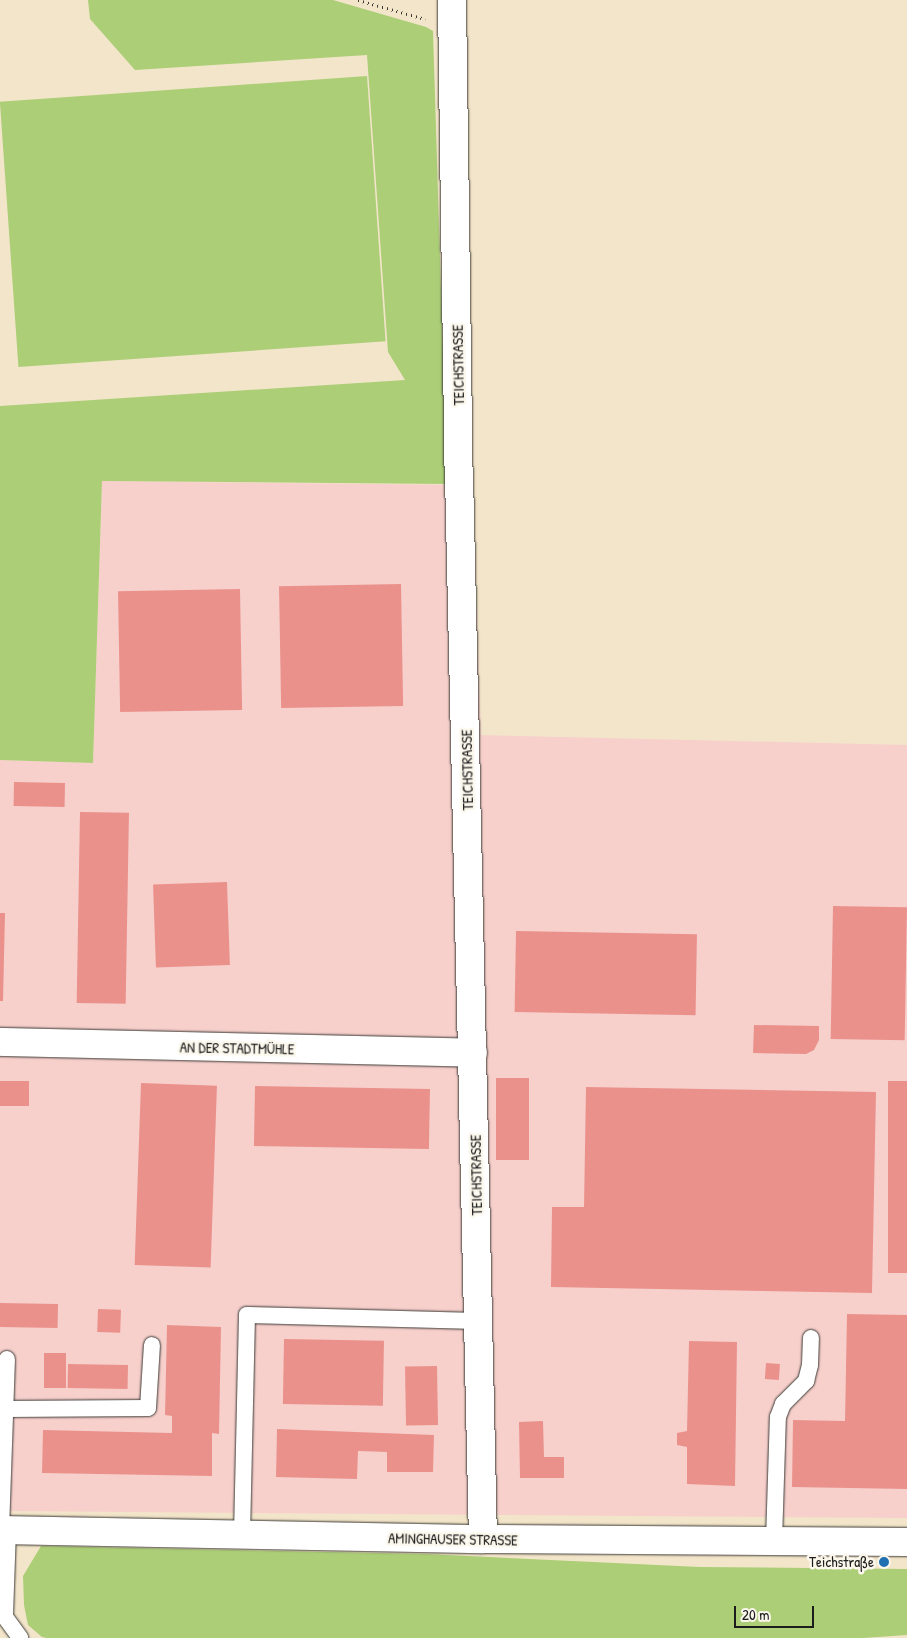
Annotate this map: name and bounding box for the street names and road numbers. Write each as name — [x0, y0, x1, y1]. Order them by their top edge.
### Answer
street label: TEICHSTRASSE — [448, 324, 468, 406]
street label: TEICHSTRASSE — [457, 729, 477, 811]
street label: AN DER STADTMÜHLE — [180, 1038, 294, 1058]
street label: TEICHSTRASSE — [466, 1134, 486, 1216]
street label: AMINGHAUSER STRASSE — [388, 1529, 518, 1549]

